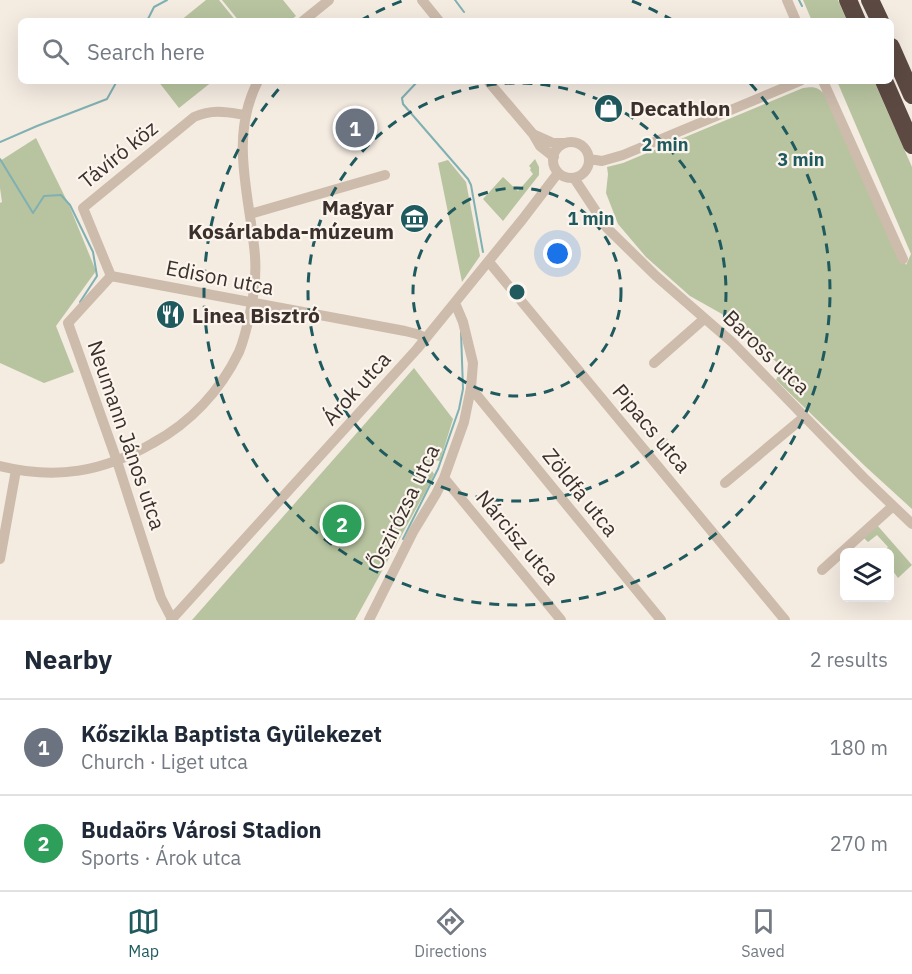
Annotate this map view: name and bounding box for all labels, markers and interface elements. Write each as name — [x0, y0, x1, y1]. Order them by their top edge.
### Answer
search box — [18, 18, 894, 84]
icon: search — [39, 35, 72, 68]
text: Search here — [87, 37, 205, 66]
shop icon: Decathlon — [593, 92, 625, 124]
place label: Decathlon — [630, 94, 730, 122]
pin: 1 — [336, 106, 374, 150]
street label: Távíró köz — [73, 114, 163, 194]
text: 2 min — [641, 133, 689, 156]
text: 3 min — [777, 148, 825, 171]
place label: Magyar Kosárlabda-múzeum — [188, 193, 395, 245]
museum icon: Magyar Kosárlabda-múzeum — [399, 203, 431, 235]
text: 1 min — [567, 207, 615, 230]
your location — [543, 239, 572, 268]
street label: Edison utca — [164, 253, 276, 301]
centre of rings — [507, 282, 527, 302]
restaurant icon: Linea Bisztró — [155, 299, 187, 331]
place label: Linea Bisztró — [192, 301, 320, 329]
street label: Baross utca — [718, 304, 816, 400]
street label: Neumann János utca — [81, 337, 173, 533]
street label: Árok utca — [316, 345, 396, 431]
street label: Pipacs utca — [607, 378, 697, 478]
street label: Őszirózsa utca — [361, 440, 445, 574]
street label: Zöldfa utca — [537, 442, 625, 542]
street label: Nárcisz utca — [470, 484, 566, 590]
pin: 2 — [322, 502, 362, 546]
map controls — [840, 548, 894, 602]
button: layers — [840, 548, 894, 602]
text: Nearby — [24, 642, 112, 676]
text: 2 results — [810, 646, 888, 673]
text: Kőszikla Baptista Gyülekezet — [81, 719, 382, 748]
text: 1 — [38, 734, 50, 761]
text: 180 m — [830, 734, 888, 761]
text: Church · Liget utca — [81, 748, 248, 775]
text: Budaörs Városi Stadion — [81, 815, 322, 844]
text: 2 — [38, 830, 50, 857]
text: 270 m — [830, 830, 888, 857]
text: Sports · Árok utca — [81, 844, 241, 871]
tab: Map — [127, 905, 160, 961]
tab: Directions — [414, 905, 487, 961]
tab: Saved — [741, 905, 785, 961]

